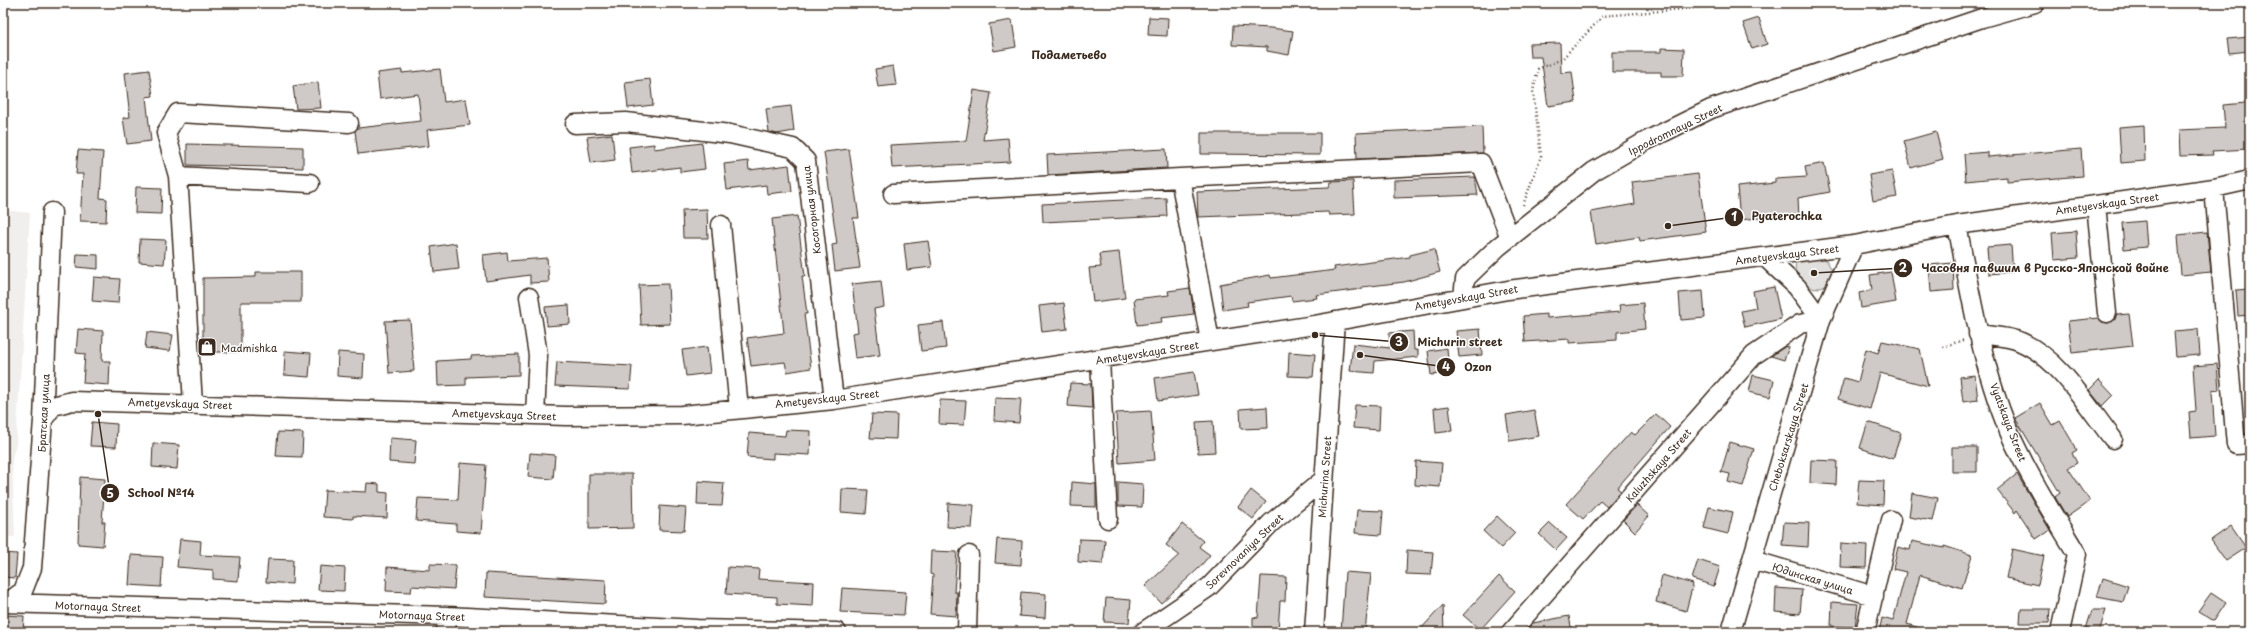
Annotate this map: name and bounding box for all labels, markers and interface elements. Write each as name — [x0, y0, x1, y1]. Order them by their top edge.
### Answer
district label: Подаметьево — [1031, 46, 1107, 63]
street label: Ippodromnaya Street — [1626, 100, 1725, 159]
street label: Косогорная улица — [798, 164, 824, 255]
street label: Ametyevskaya Street — [2054, 188, 2160, 219]
callout: Pyaterochka — [1724, 205, 1831, 228]
text: 1 — [1731, 207, 1737, 225]
text: Pyaterochka — [1752, 207, 1823, 224]
street label: Ametyevskaya Street — [1734, 240, 1840, 269]
callout: Часовня павшим в Русско-Японской войне — [1893, 256, 2177, 279]
text: 2 — [1899, 258, 1908, 276]
text: Часовня павшим в Русско-Японской войне — [1921, 259, 2169, 276]
street label: Ametyevskaya Street — [1413, 281, 1519, 314]
callout: Michurin street — [1389, 330, 1511, 353]
text: 3 — [1395, 332, 1403, 350]
text: Michurin street — [1418, 333, 1502, 350]
shop icon: Madmishka — [196, 336, 218, 358]
street label: Ametyevskaya Street — [1094, 336, 1200, 369]
place label: Madmishka — [221, 340, 278, 355]
callout: Ozon — [1436, 356, 1500, 379]
text: 4 — [1442, 357, 1450, 375]
text: Ozon — [1464, 358, 1492, 375]
street label: Братская улица — [33, 373, 53, 453]
street label: Cheboksarskaya Street — [1764, 381, 1813, 493]
street label: Vyatskaya Street — [1986, 381, 2031, 464]
street label: Ametyevskaya Street — [774, 385, 880, 412]
street label: Ametyevskaya Street — [128, 394, 232, 413]
street label: Ametyevskaya Street — [452, 405, 556, 424]
street label: Kaluzhskaya Street — [1622, 425, 1695, 506]
street label: Michurina Street — [1314, 436, 1334, 518]
callout: School №14 — [100, 482, 203, 505]
text: 5 — [106, 484, 114, 502]
text: School №14 — [127, 484, 195, 501]
street label: Sorevnovaniya Street — [1202, 510, 1287, 593]
street label: Юдинская улица — [1771, 559, 1856, 598]
street label: Motornaya Street — [55, 597, 141, 616]
street label: Motornaya Street — [379, 606, 465, 625]

